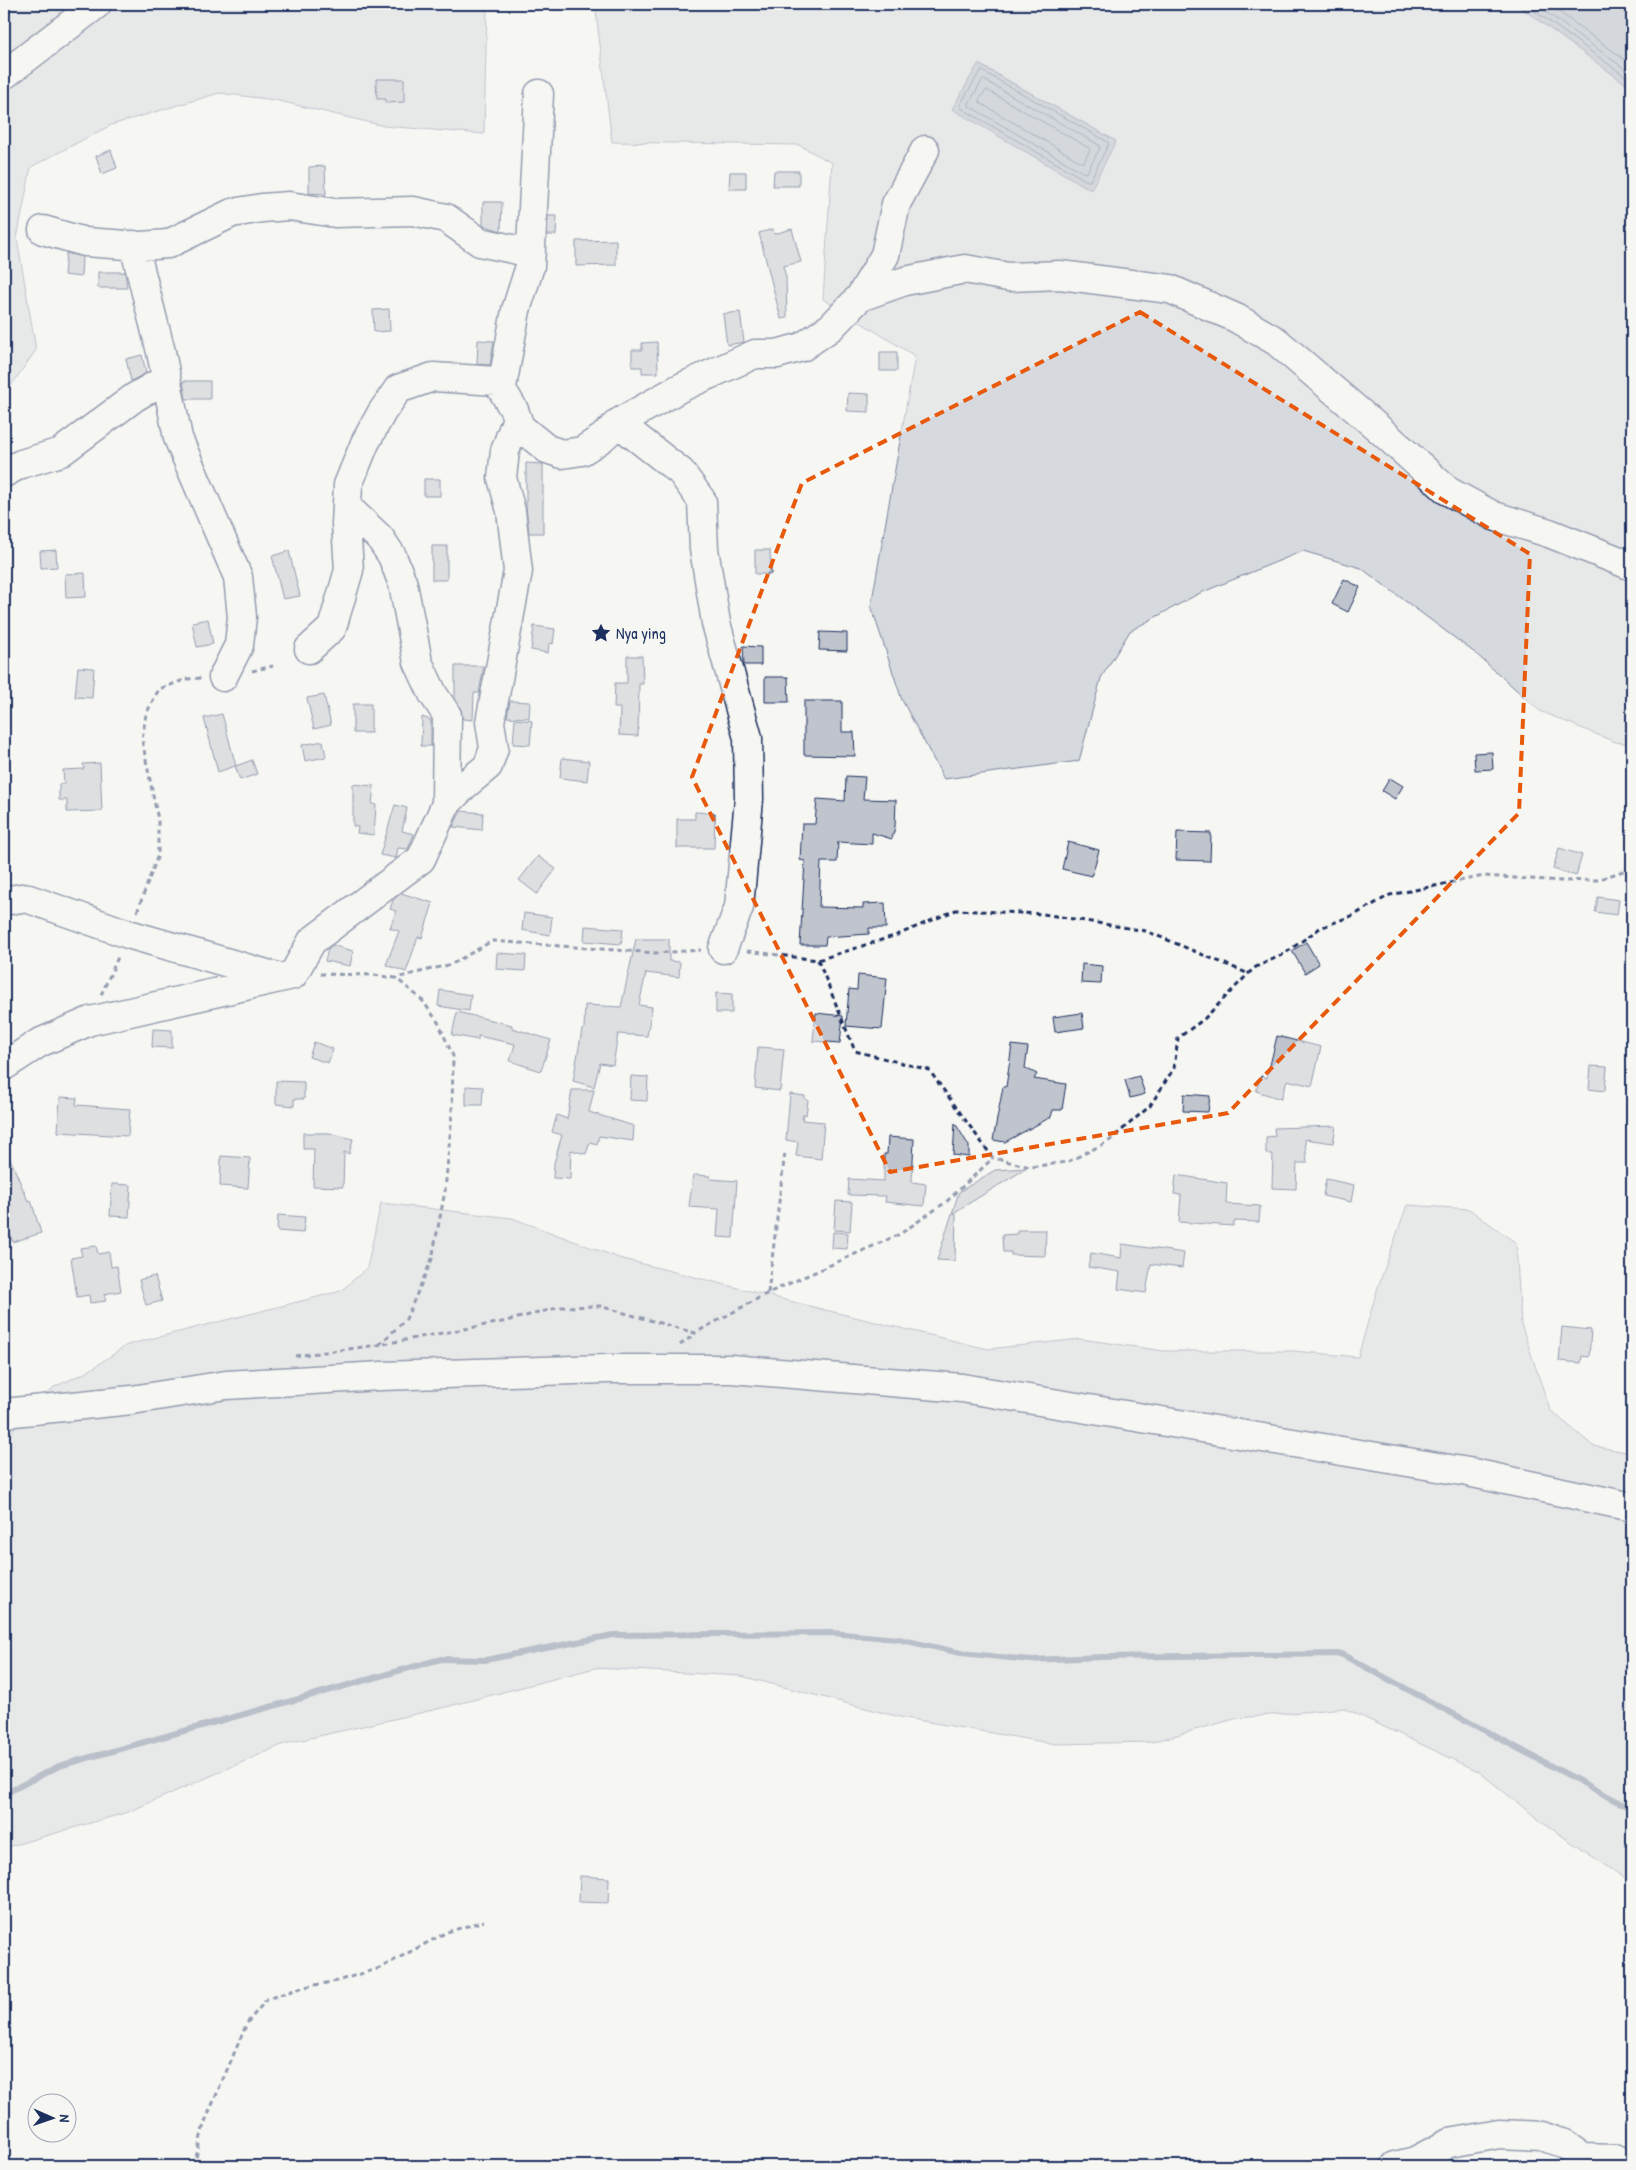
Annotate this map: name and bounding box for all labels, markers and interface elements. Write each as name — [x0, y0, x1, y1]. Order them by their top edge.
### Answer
place icon: Nya ying — [590, 622, 612, 644]
place label: Nya ying — [616, 622, 666, 644]
north arrow — [28, 2092, 78, 2142]
text: N — [56, 2114, 75, 2123]

